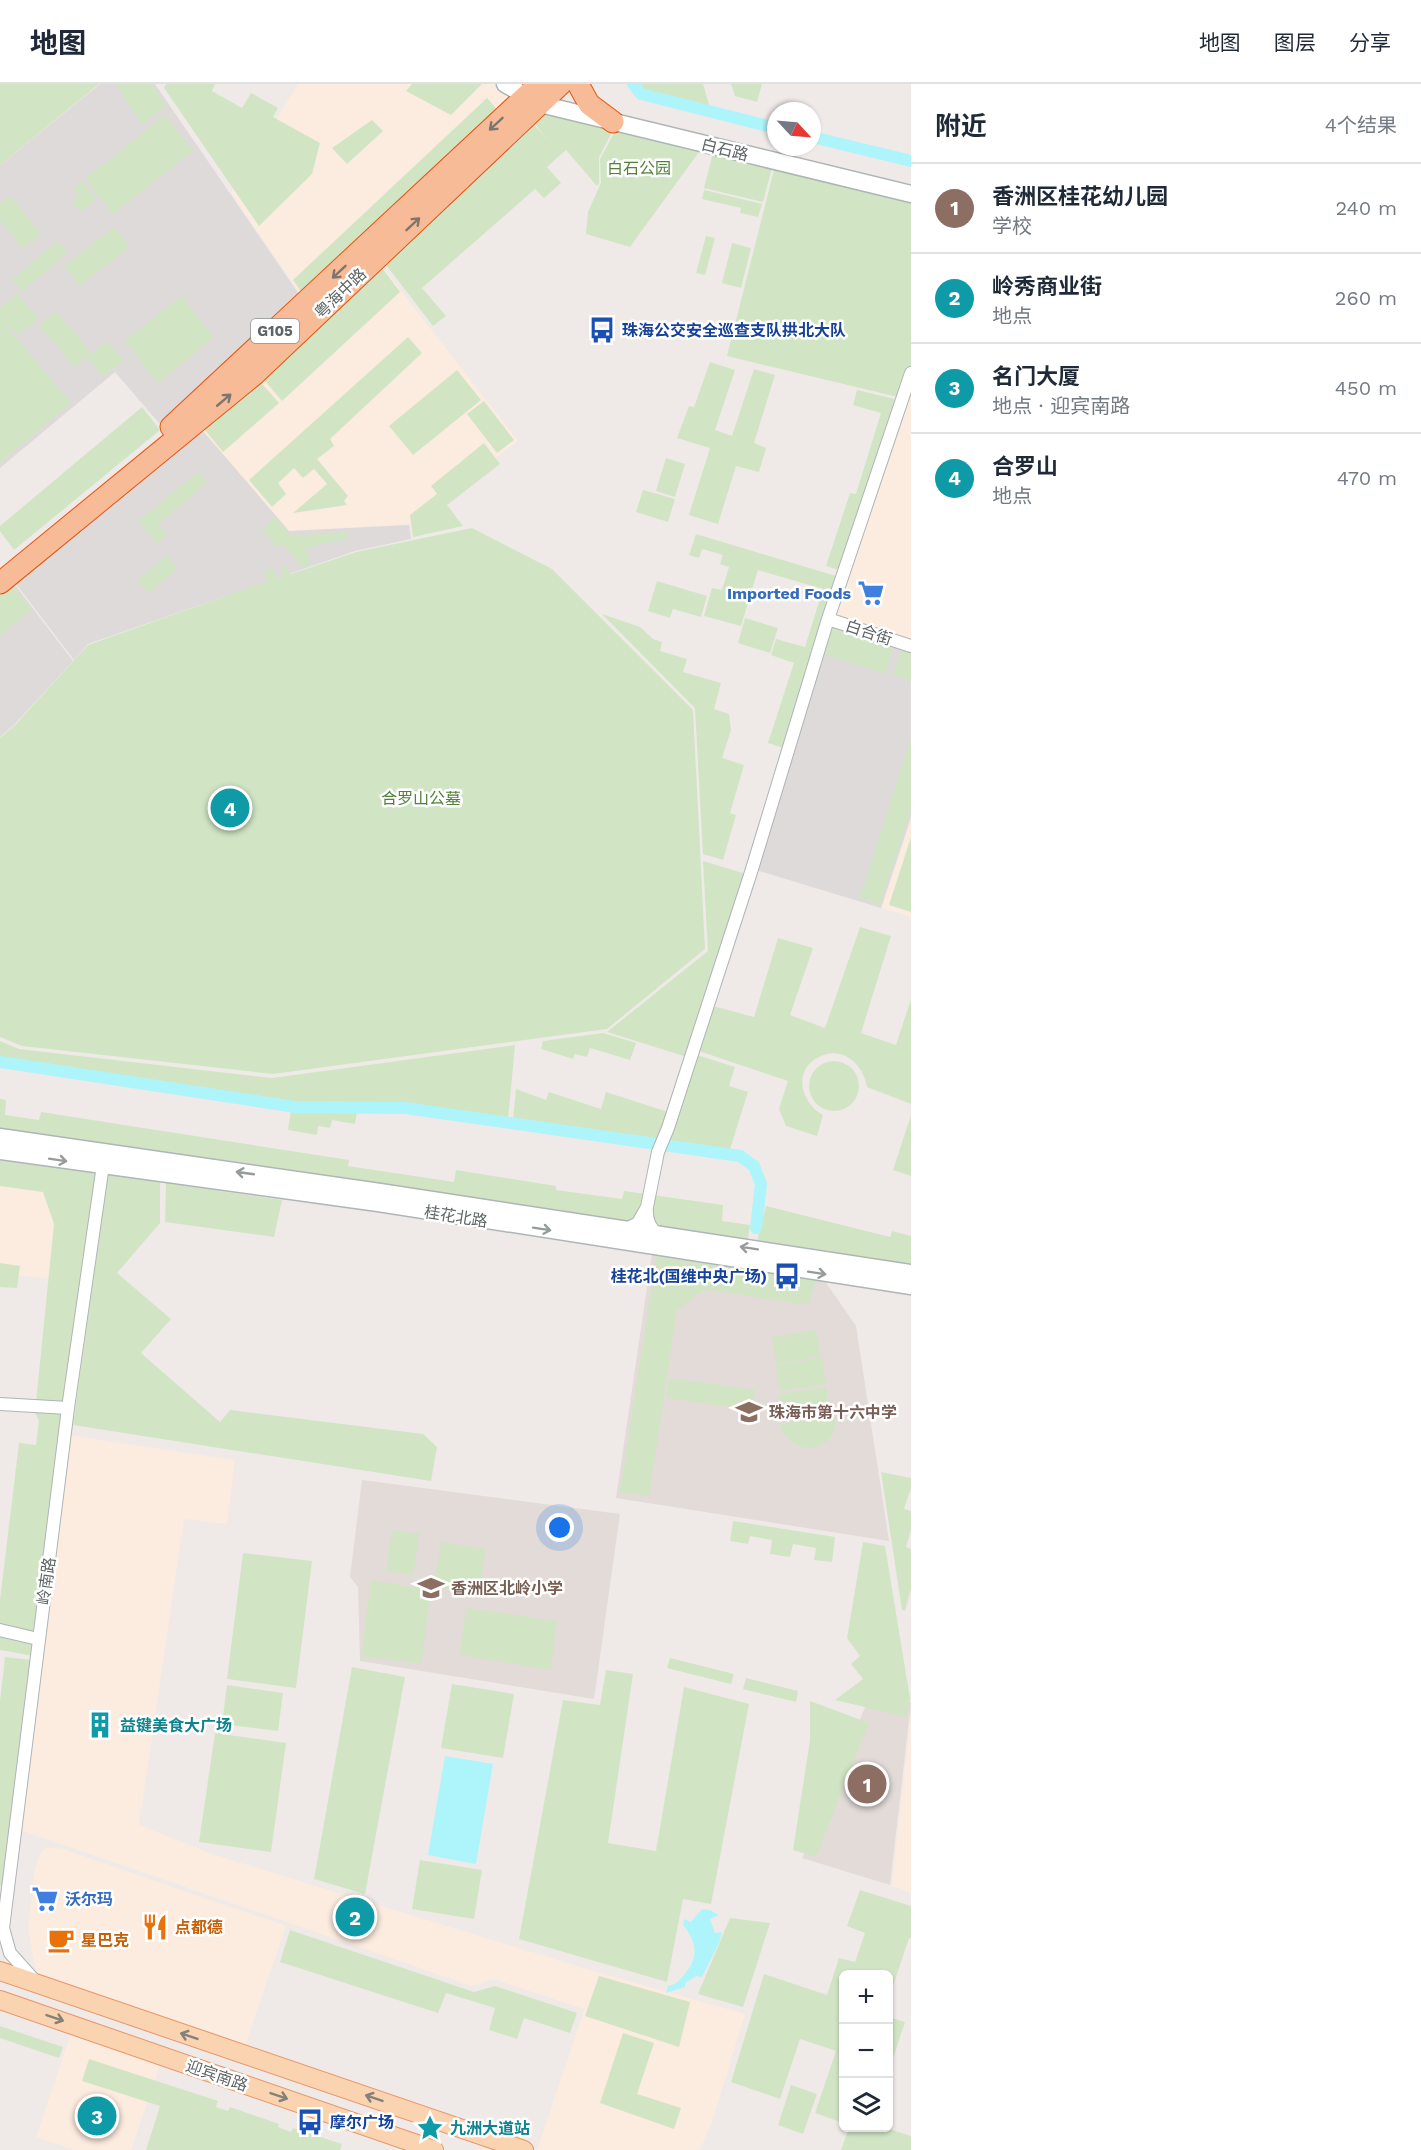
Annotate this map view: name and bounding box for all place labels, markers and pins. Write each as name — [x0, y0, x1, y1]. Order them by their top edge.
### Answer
bus stop icon: 珠海公交安全巡查支队拱北大队 — [587, 315, 617, 345]
place label: 珠海公交安全巡查支队拱北大队 — [622, 321, 846, 340]
supermarket icon: Imported Foods — [856, 578, 886, 608]
place label: Imported Foods — [727, 584, 851, 603]
pin: 4 — [210, 786, 250, 830]
bus stop icon: 桂花北(国维中央广场) — [772, 1261, 802, 1291]
place label: 桂花北(国维中央广场) — [610, 1267, 767, 1286]
school or university icon: 珠海市第十六中学 — [734, 1397, 764, 1427]
place label: 珠海市第十六中学 — [769, 1403, 897, 1422]
school or university icon: 香洲区北岭小学 — [416, 1573, 446, 1603]
place label: 香洲区北岭小学 — [451, 1579, 563, 1598]
building icon: 益键美食大广场 — [85, 1710, 115, 1740]
place label: 益键美食大广场 — [120, 1716, 232, 1735]
pin: 1 — [848, 1762, 886, 1806]
supermarket icon: 沃尔玛 — [30, 1884, 60, 1914]
place label: 沃尔玛 — [65, 1890, 113, 1909]
pin: 2 — [336, 1894, 374, 1940]
restaurant icon: 点都德 — [140, 1912, 170, 1942]
place label: 点都德 — [175, 1918, 223, 1937]
cafe icon: 星巴克 — [46, 1925, 76, 1955]
place label: 星巴克 — [81, 1931, 129, 1950]
pin: 3 — [78, 2094, 116, 2138]
bus stop icon: 摩尔广场 — [295, 2107, 325, 2137]
place label: 摩尔广场 — [330, 2113, 394, 2132]
place icon: 九洲大道站 — [415, 2113, 445, 2143]
place label: 九洲大道站 — [450, 2119, 530, 2138]

